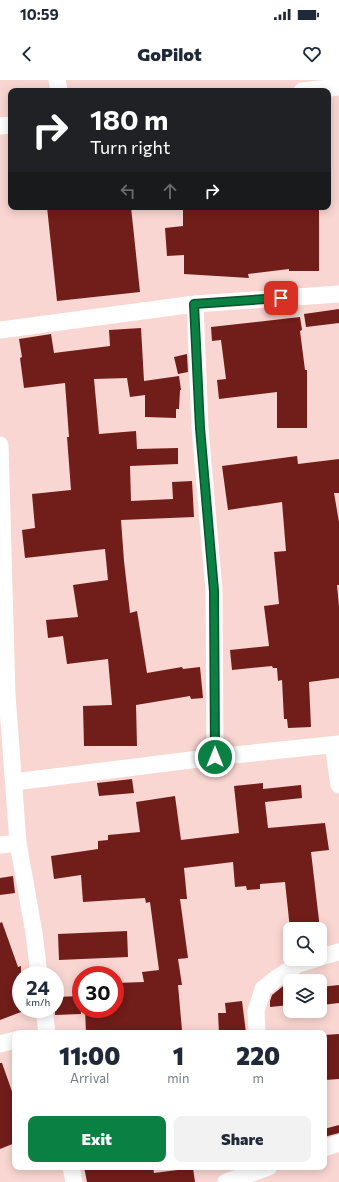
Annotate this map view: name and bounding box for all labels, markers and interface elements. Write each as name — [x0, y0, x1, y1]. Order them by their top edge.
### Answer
text: 10:59 — [20, 5, 59, 23]
icon: back — [16, 43, 38, 65]
text: GoPilot — [137, 43, 202, 65]
icon: heart — [301, 43, 323, 65]
text: 180 m — [90, 102, 168, 136]
icon: right — [24, 104, 76, 156]
text: Turn right — [90, 136, 170, 158]
icon: left — [117, 180, 139, 202]
icon: ahead — [159, 180, 181, 202]
icon: right — [201, 180, 223, 202]
pin — [264, 281, 298, 315]
icon: arrive — [270, 287, 292, 309]
position arrow — [194, 736, 236, 778]
map controls — [283, 922, 327, 1018]
button: search — [283, 922, 327, 966]
speed limit sign: 30 — [72, 966, 124, 1018]
button: layers — [283, 974, 327, 1018]
text: 24 — [26, 975, 50, 999]
text: km/h — [26, 996, 50, 1008]
text: 11:00 — [59, 1041, 120, 1070]
text: 1 — [173, 1041, 184, 1070]
text: 220 — [236, 1041, 280, 1070]
text: Arrival — [70, 1070, 109, 1086]
text: min — [167, 1070, 189, 1086]
text: m — [253, 1070, 264, 1086]
button: Exit — [28, 1116, 166, 1162]
button: Share — [174, 1116, 311, 1162]

